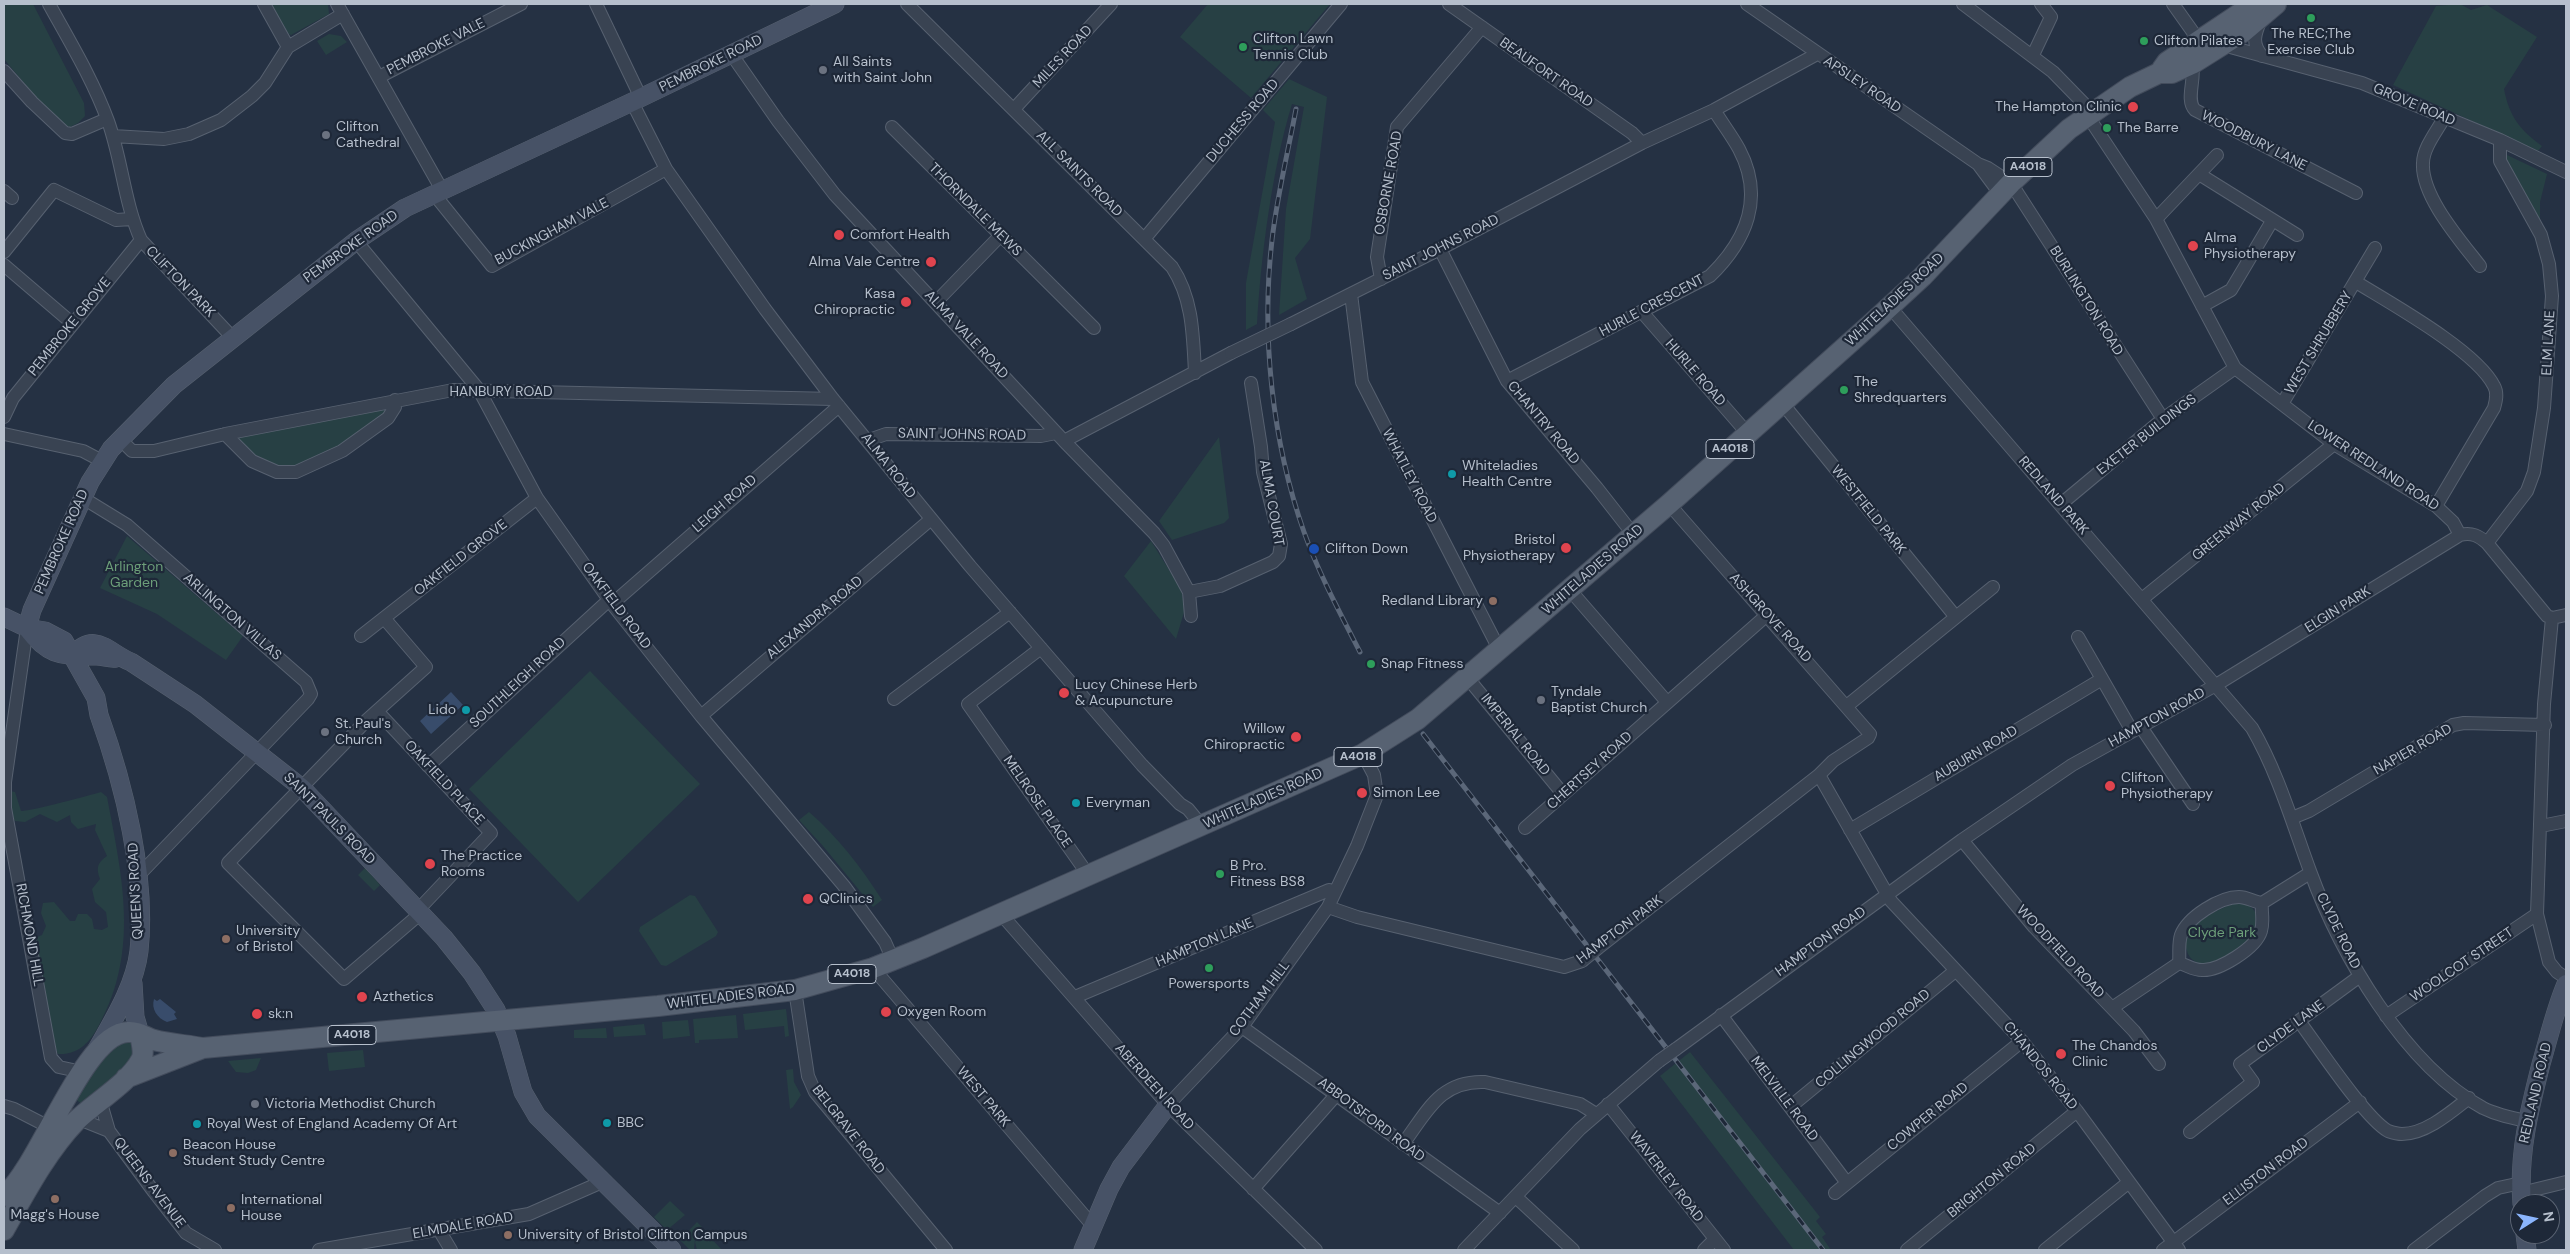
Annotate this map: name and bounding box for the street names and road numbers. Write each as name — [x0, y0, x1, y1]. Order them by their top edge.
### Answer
street label: PEMBROKE VALE — [384, 15, 488, 79]
street label: MILES ROAD — [1030, 22, 1096, 92]
street label: PEMBROKE ROAD — [657, 32, 765, 96]
street label: BEAUFORT ROAD — [1496, 35, 1596, 111]
street label: APSLEY ROAD — [1820, 53, 1904, 117]
street label: DUCHESS ROAD — [1203, 76, 1283, 166]
street label: GROVE ROAD — [2370, 80, 2458, 130]
street label: WOODBURY LANE — [2198, 107, 2310, 175]
street label: ALL SAINTS ROAD — [1032, 127, 1126, 221]
street label: OSBORNE ROAD — [1372, 130, 1406, 236]
road number: A4018 — [2004, 158, 2052, 176]
street label: THORNDALE MEWS — [925, 160, 1025, 260]
street label: BUCKINGHAM VALE — [492, 195, 612, 269]
street label: PEMBROKE ROAD — [301, 207, 401, 287]
street label: SAINT JOHNS ROAD — [1380, 211, 1502, 285]
street label: CLIFTON PARK — [142, 243, 218, 321]
street label: BURLINGTON ROAD — [2046, 243, 2126, 359]
street label: WHITELADIES ROAD — [1842, 250, 1948, 350]
street label: HURLE CRESCENT — [1597, 271, 1707, 341]
street label: PEMBROKE GROVE — [25, 274, 115, 380]
street label: ALMA VALE ROAD — [921, 287, 1011, 383]
street label: WEST SHRUBBERY — [2282, 289, 2356, 397]
street label: ELM LANE — [2539, 310, 2559, 376]
street label: HURLE ROAD — [1661, 336, 1729, 410]
street label: CHANTRY ROAD — [1503, 378, 1583, 468]
street label: HANBURY ROAD — [449, 384, 553, 400]
street label: EXETER BUILDINGS — [2094, 391, 2200, 479]
street label: LOWER REDLAND ROAD — [2304, 417, 2442, 515]
street label: SAINT JOHNS ROAD — [898, 425, 1026, 445]
street label: WHATLEY ROAD — [1378, 426, 1440, 526]
street label: ALMA ROAD — [857, 430, 919, 502]
road number: A4018 — [1706, 439, 1754, 458]
street label: REDLAND PARK — [2014, 453, 2092, 539]
street label: ALMA COURT — [1255, 458, 1287, 548]
street label: WESTFIELD PARK — [1827, 462, 1909, 558]
street label: LEIGH ROAD — [689, 471, 761, 537]
street label: GREENWAY ROAD — [2189, 479, 2289, 565]
street label: PEMBROKE ROAD — [31, 487, 93, 597]
street label: OAKFIELD GROVE — [411, 516, 511, 600]
street label: WHITELADIES ROAD — [1539, 521, 1647, 619]
street label: OAKFIELD ROAD — [578, 559, 654, 653]
street label: ARLINGTON VILLAS — [179, 570, 285, 664]
street label: ASHGROVE ROAD — [1725, 570, 1815, 666]
street label: ALEXANDRA ROAD — [764, 573, 866, 663]
street label: ELGIN PARK — [2302, 583, 2374, 637]
street label: SOUTHLEIGH ROAD — [466, 634, 570, 732]
street label: HAMPTON ROAD — [2106, 685, 2208, 751]
street label: IMPERIAL ROAD — [1477, 691, 1553, 779]
street label: NAPIER ROAD — [2371, 721, 2455, 779]
street label: AUBURN ROAD — [1931, 722, 2021, 786]
street label: CHERTSEY ROAD — [1544, 728, 1636, 814]
street label: OAKFIELD PLACE — [401, 737, 487, 829]
road number: A4018 — [1334, 748, 1382, 766]
street label: MELROSE PLACE — [999, 753, 1075, 851]
street label: WHITELADIES ROAD — [1201, 765, 1325, 833]
street label: SAINT PAULS ROAD — [280, 770, 378, 868]
street label: QUEEN'S ROAD — [125, 842, 147, 940]
street label: RICHMOND HILL — [12, 882, 46, 988]
street label: CLYDE ROAD — [2312, 890, 2364, 972]
street label: HAMPTON PARK — [1574, 892, 1666, 968]
street label: WOODFIELD ROAD — [2012, 902, 2108, 1002]
street label: HAMPTON ROAD — [1773, 904, 1869, 980]
street label: HAMPTON LANE — [1154, 915, 1256, 971]
street label: WOOLCOT STREET — [2407, 924, 2517, 1006]
street label: COTHAM HILL — [1226, 958, 1294, 1040]
road number: A4018 — [828, 964, 876, 984]
street label: WHITELADIES ROAD — [666, 981, 796, 1013]
street label: COLLINGWOOD ROAD — [1812, 986, 1934, 1092]
street label: CLYDE LANE — [2254, 997, 2328, 1057]
street label: CHANDOS ROAD — [1999, 1019, 2081, 1113]
road number: A4018 — [328, 1026, 376, 1044]
street label: ABERDEEN ROAD — [1111, 1040, 1197, 1134]
street label: REDLAND ROAD — [2516, 1041, 2556, 1145]
street label: MELVILLE ROAD — [1747, 1053, 1821, 1145]
street label: WEST PARK — [953, 1063, 1013, 1131]
street label: ABBOTSFORD ROAD — [1314, 1074, 1428, 1166]
street label: COWPER ROAD — [1884, 1079, 1972, 1155]
street label: BELGRAVE ROAD — [808, 1082, 888, 1178]
street label: WAVERLEY ROAD — [1625, 1128, 1707, 1226]
street label: QUEENS AVENUE — [109, 1134, 189, 1232]
street label: ELLISTON ROAD — [2220, 1134, 2312, 1210]
street label: BRIGHTON ROAD — [1944, 1140, 2040, 1222]
street label: ELMDALE ROAD — [411, 1209, 515, 1243]

